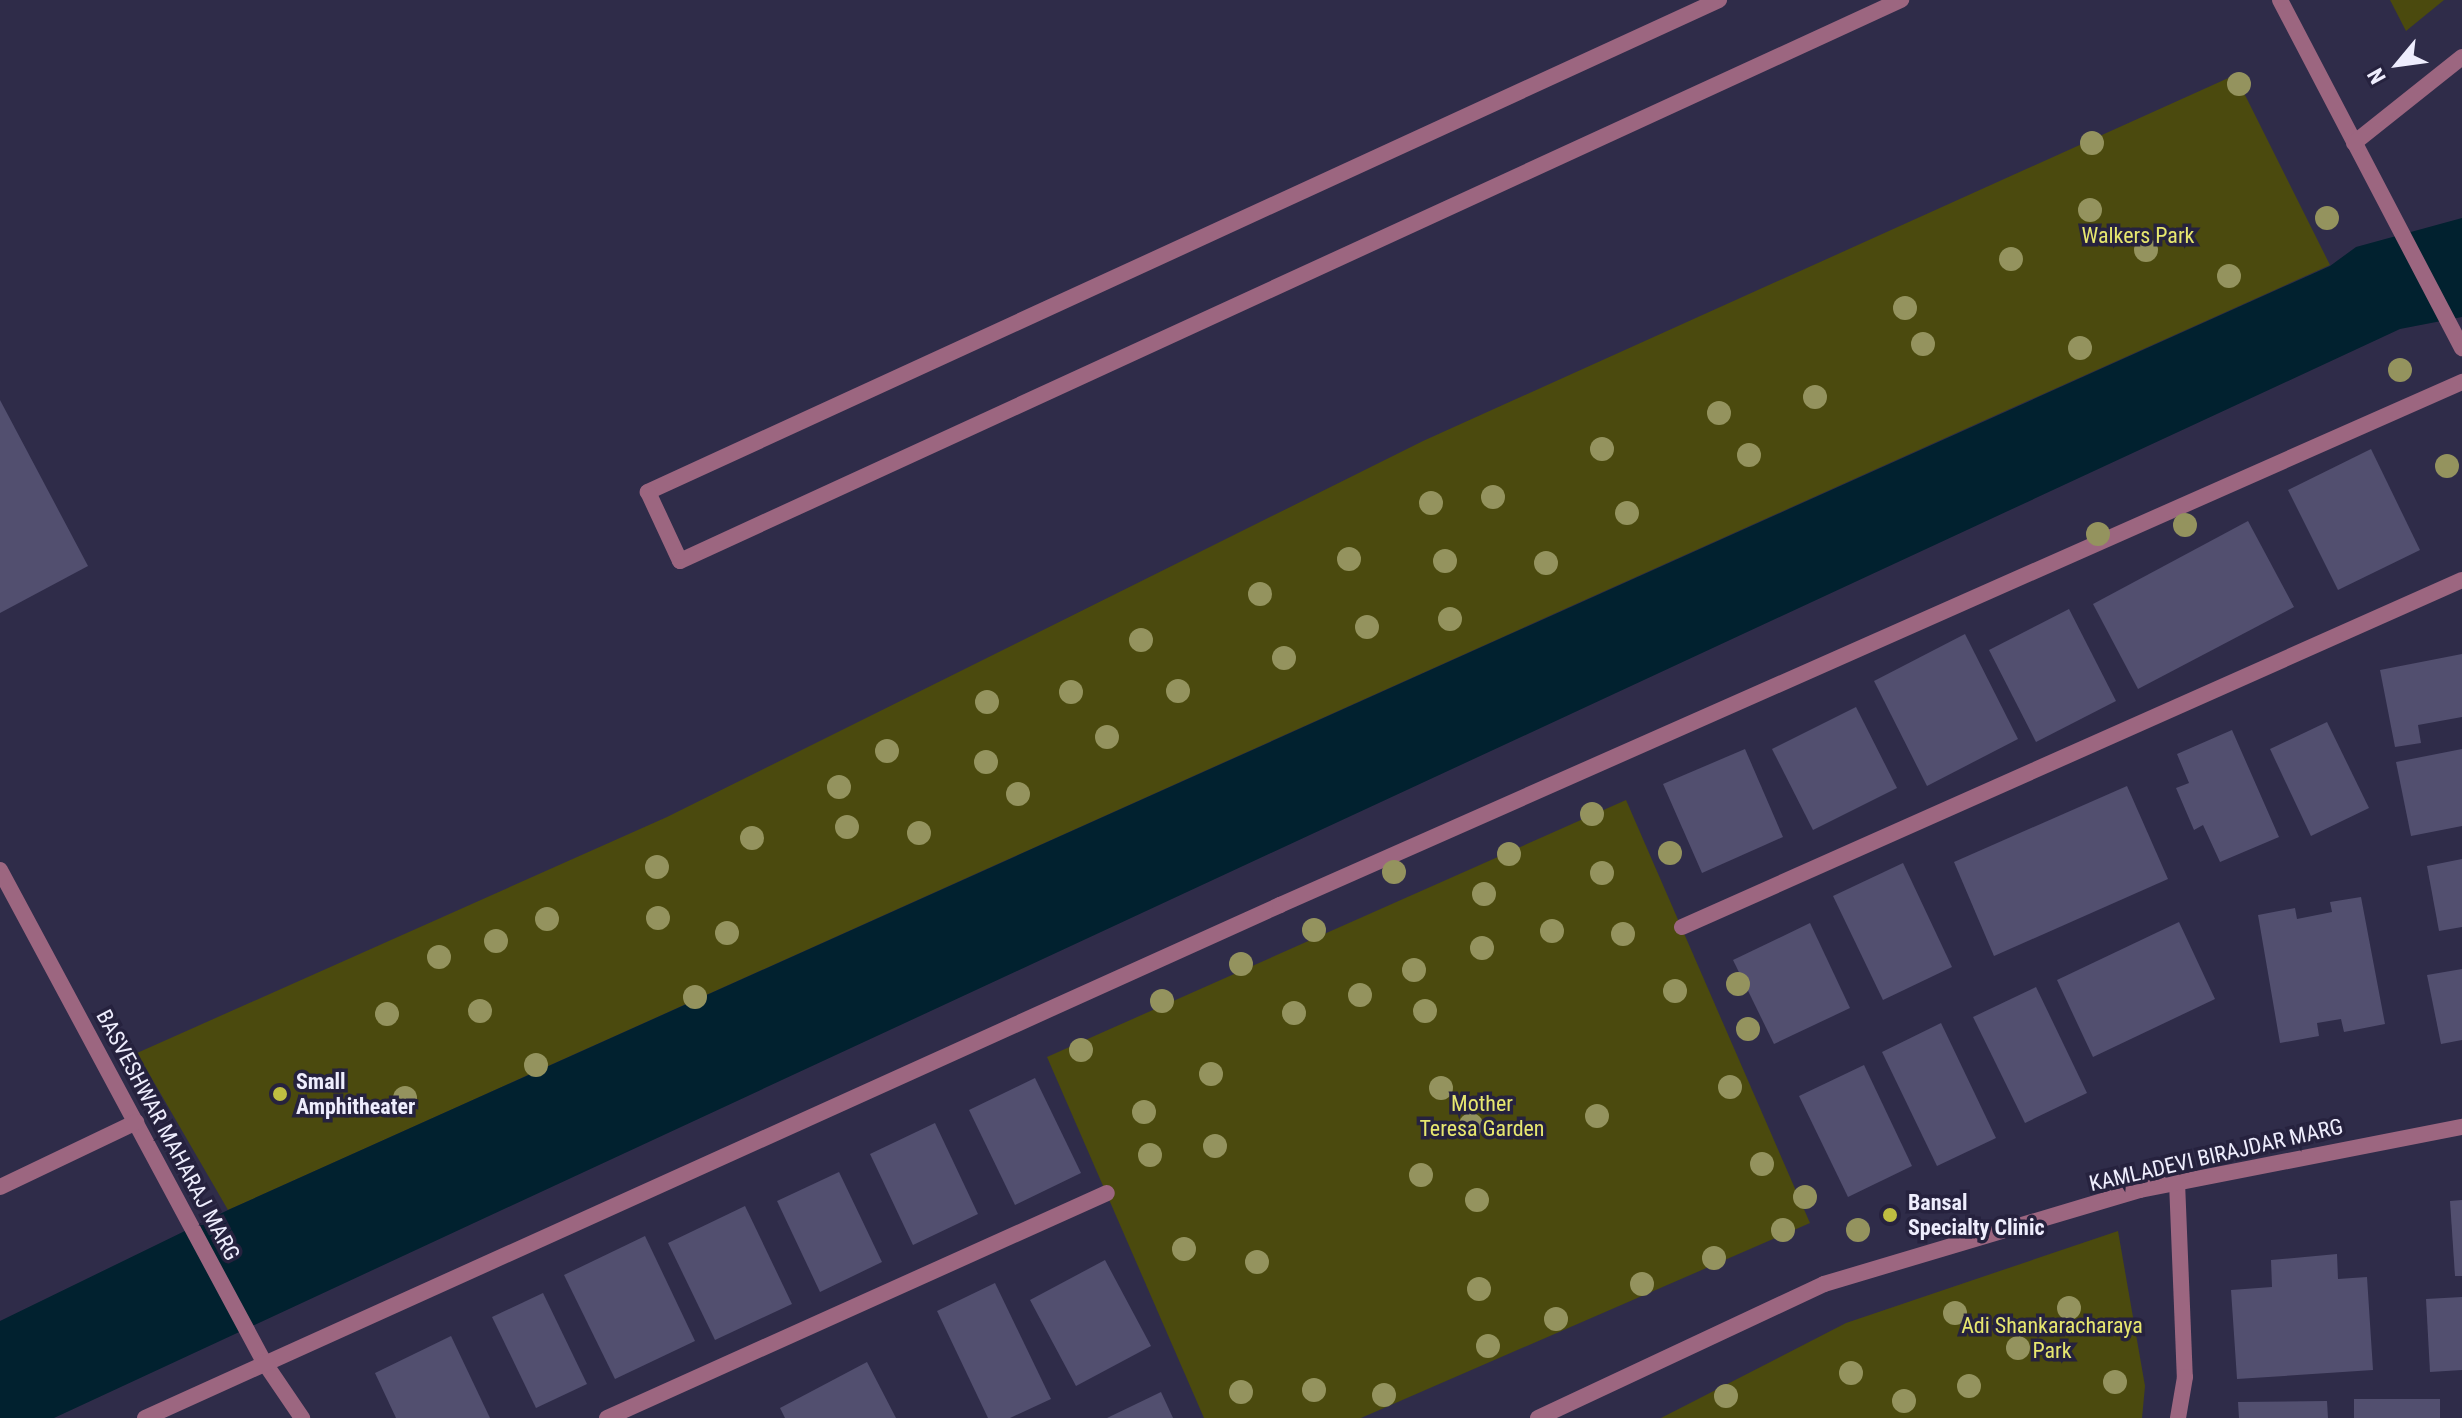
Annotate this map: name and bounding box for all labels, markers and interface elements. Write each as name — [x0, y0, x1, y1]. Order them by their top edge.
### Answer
north arrow — [2358, 24, 2438, 104]
text: N — [2362, 64, 2391, 88]
park label: Walkers Park — [2081, 223, 2195, 249]
street label: BASVESHWAR MAHARAJ MARG — [91, 1005, 245, 1265]
place label: Small Amphitheater — [296, 1068, 415, 1120]
marker: Small Amphitheater — [271, 1085, 289, 1103]
park label: Mother Teresa Garden — [1419, 1090, 1545, 1142]
street label: KAMLADEVI BIRAJDAR MARG — [2087, 1113, 2345, 1197]
place label: Bansal Specialty Clinic — [1908, 1189, 2045, 1240]
marker: Bansal Specialty Clinic — [1879, 1204, 1901, 1226]
park label: Adi Shankaracharaya Park — [1961, 1312, 2143, 1364]

